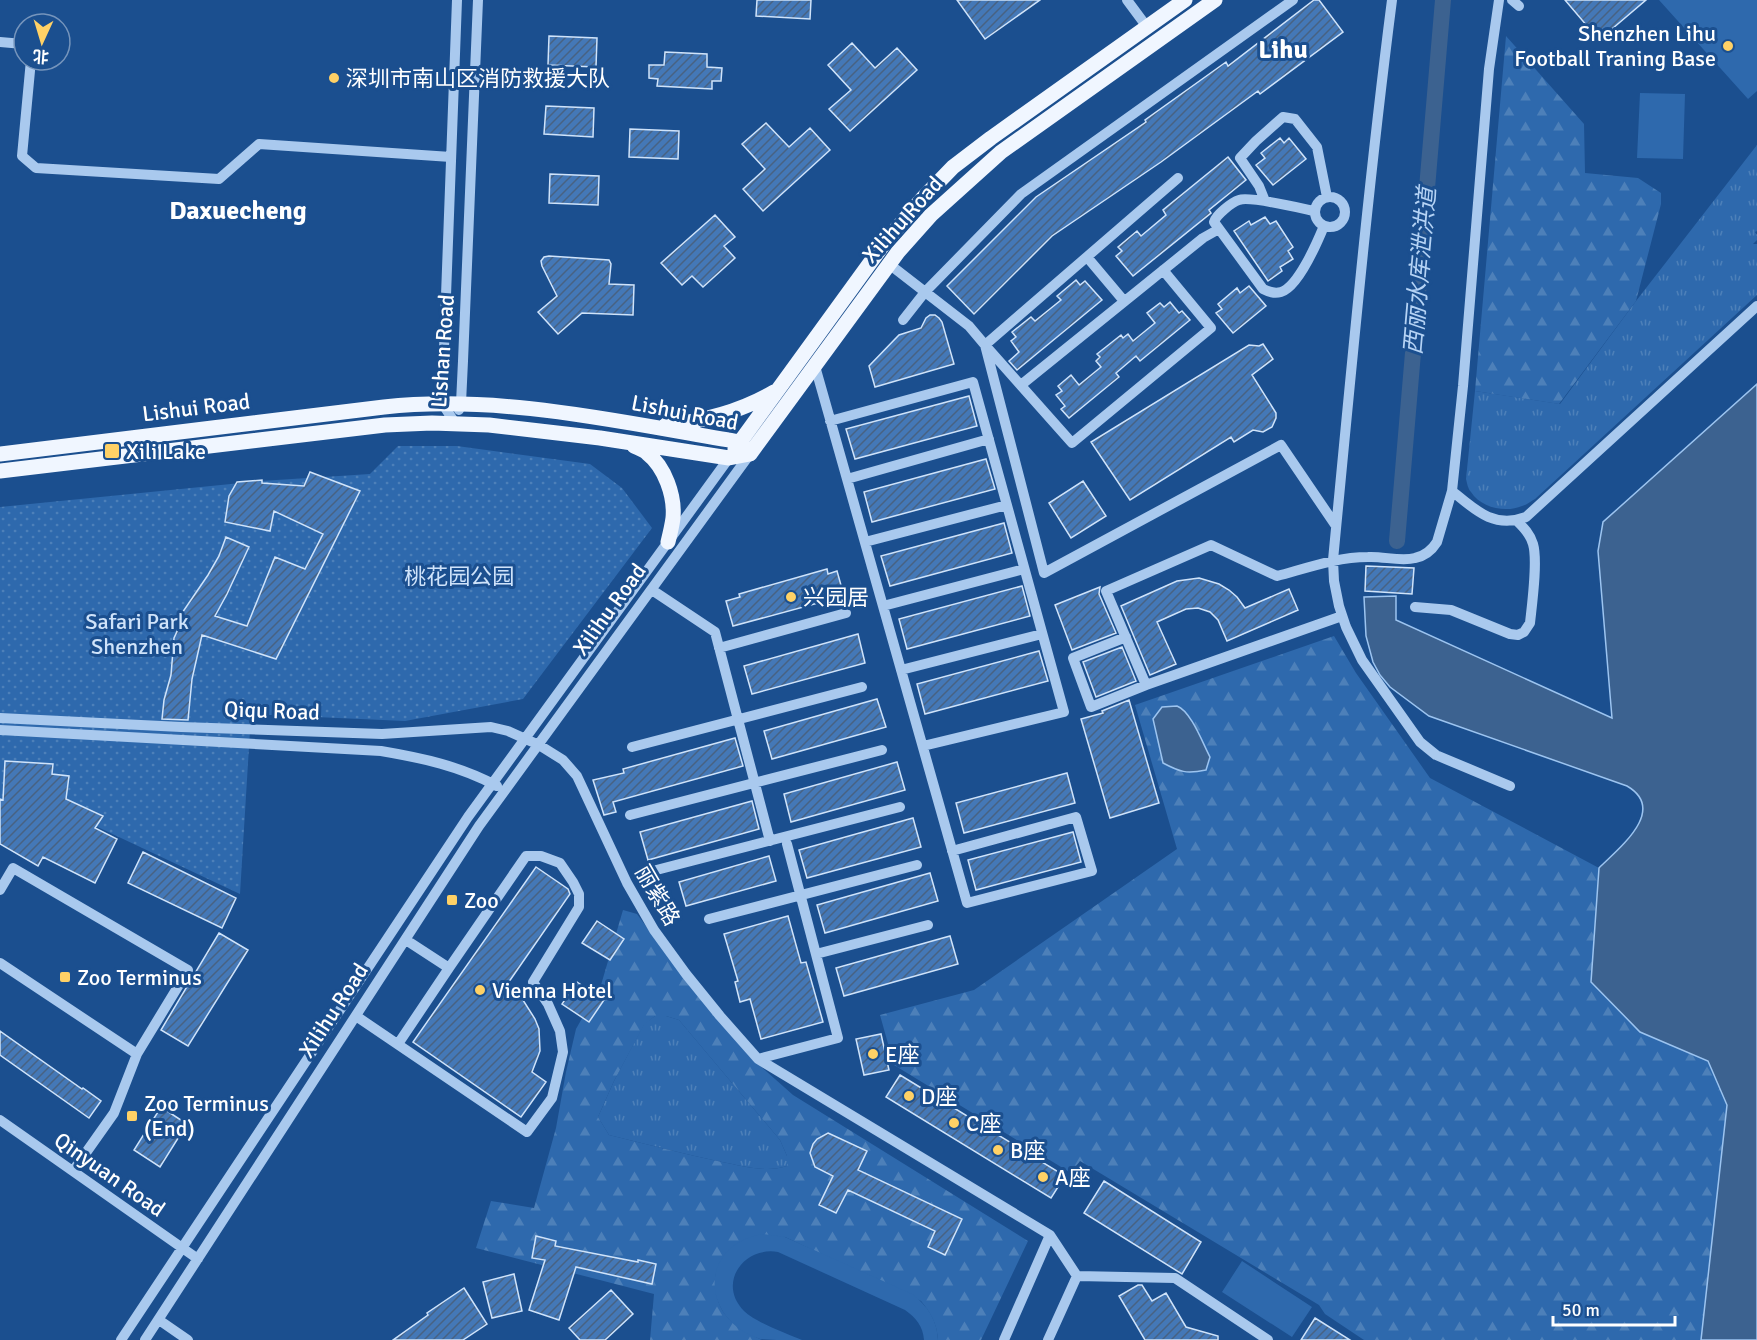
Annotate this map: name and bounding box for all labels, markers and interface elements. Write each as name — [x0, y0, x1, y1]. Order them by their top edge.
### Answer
north arrow — [12, 12, 72, 72]
place label: Shenzhen Lihu Football Traning Base — [1514, 20, 1716, 72]
district label: Lihu — [1258, 34, 1308, 66]
marker: Shenzhen Lihu Football Traning Base — [1721, 39, 1735, 53]
text: 北 — [32, 45, 50, 67]
place label: 深圳市南山区消防救援大队 — [346, 65, 610, 92]
marker: 深圳市南山区消防救援大队 — [327, 71, 341, 85]
street label: Xilihu Road — [856, 170, 948, 268]
water label: 西丽水库泄洪道 — [1398, 183, 1443, 356]
district label: Daxuecheng — [169, 195, 307, 227]
street label: Lishan Road — [425, 293, 460, 409]
street label: Lishui Road — [141, 387, 252, 428]
street label: Lishui Road — [629, 389, 741, 436]
place label: Xili Lake — [126, 438, 206, 465]
marker: Xili Lake — [103, 442, 121, 460]
street label: Xilihu Road — [567, 558, 652, 661]
park label: 桃花园公园 — [404, 563, 514, 590]
place label: 兴园居 — [803, 584, 869, 611]
marker: 兴园居 — [784, 590, 798, 604]
park label: Safari Park Shenzhen — [85, 608, 189, 660]
street label: Qiqu Road — [224, 695, 320, 726]
street label: 丽紫路 — [629, 860, 686, 931]
place label: Zoo — [464, 887, 499, 914]
marker: Zoo — [445, 893, 459, 907]
street label: Xilihu Road — [293, 958, 374, 1063]
place label: Zoo Terminus — [77, 964, 202, 991]
marker: Zoo Terminus — [58, 970, 72, 984]
place label: Vienna Hotel — [492, 977, 613, 1004]
marker: Vienna Hotel — [473, 983, 487, 997]
place label: E座 — [885, 1041, 919, 1068]
marker: E座 — [866, 1047, 880, 1061]
place label: D座 — [921, 1083, 957, 1110]
marker: D座 — [902, 1089, 916, 1103]
place label: Zoo Terminus (End) — [144, 1090, 269, 1142]
marker: Zoo Terminus (End) — [125, 1109, 139, 1123]
place label: C座 — [966, 1110, 1001, 1137]
marker: C座 — [947, 1116, 961, 1130]
street label: Qinyuan Road — [49, 1126, 170, 1223]
place label: B座 — [1010, 1137, 1045, 1164]
marker: B座 — [991, 1143, 1005, 1157]
place label: A座 — [1055, 1164, 1090, 1191]
marker: A座 — [1036, 1170, 1050, 1184]
scale bar — [1553, 1289, 1674, 1327]
text: 50 m — [1562, 1299, 1600, 1321]

